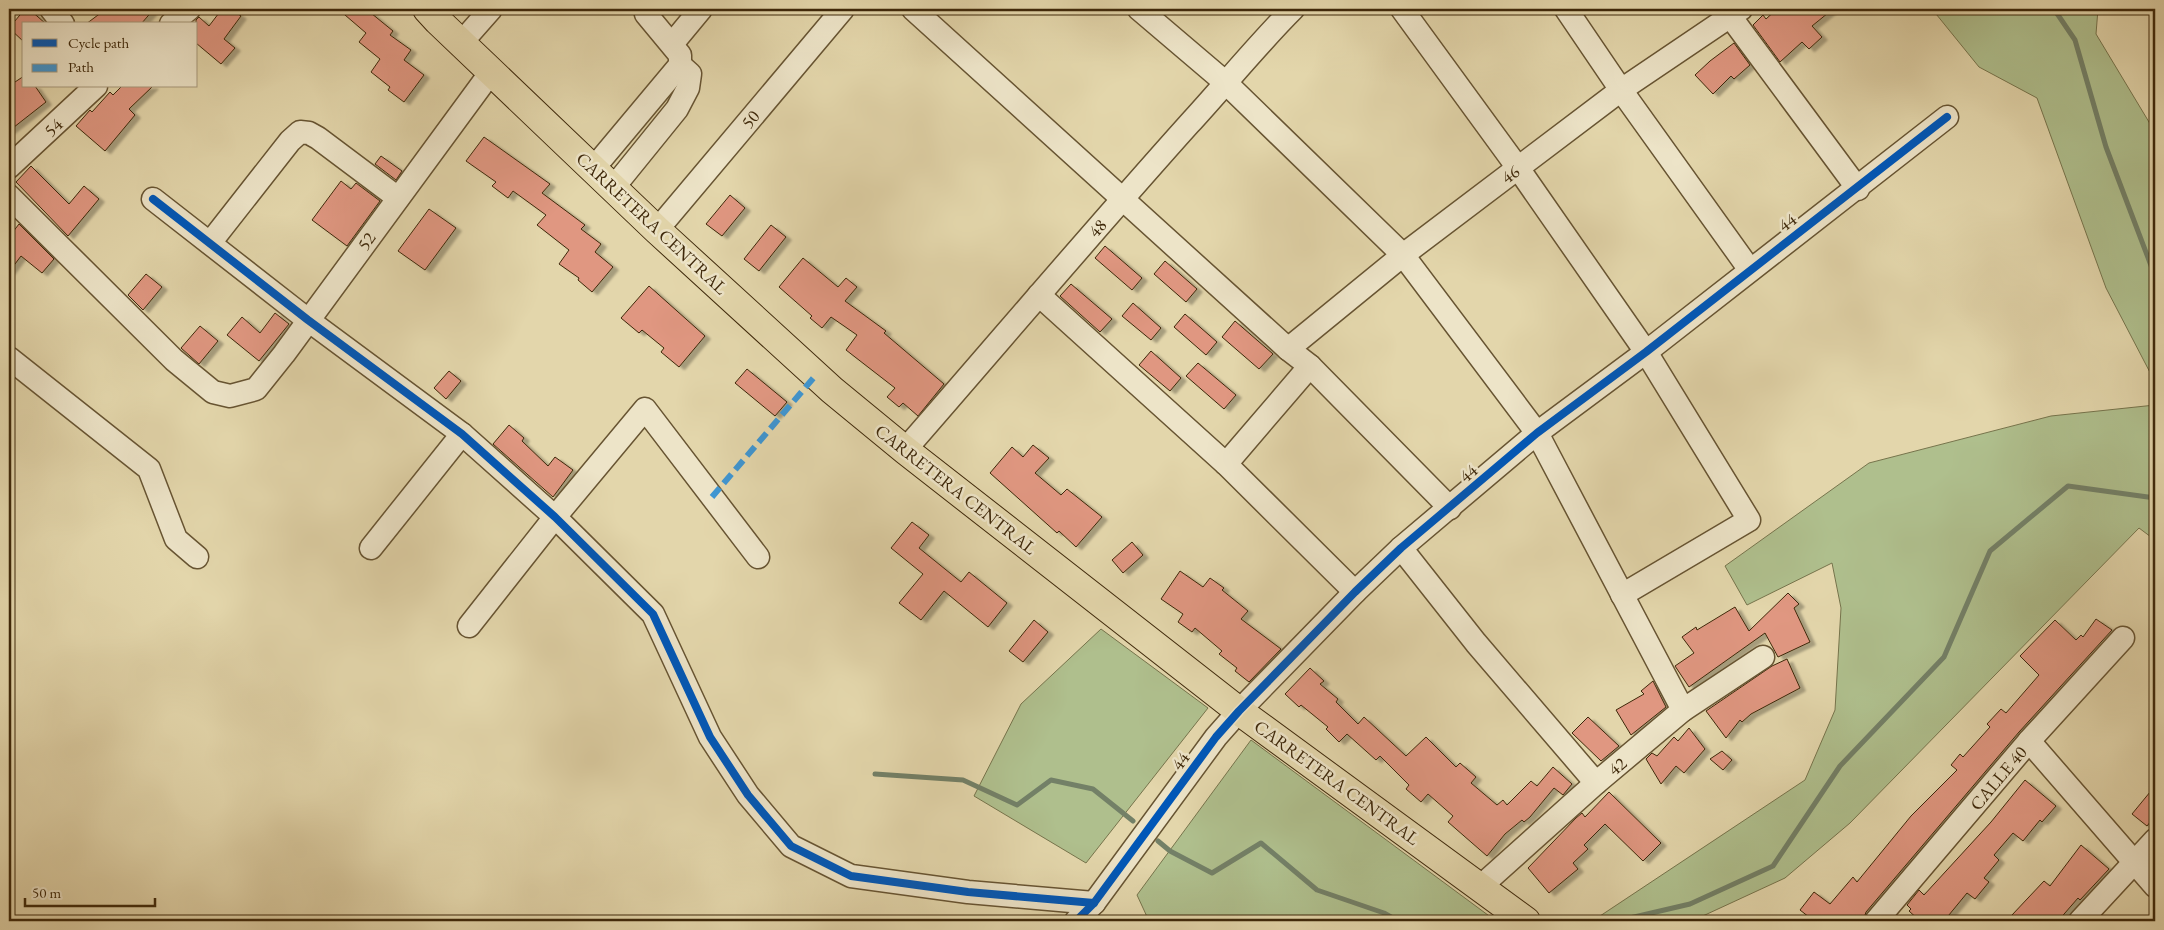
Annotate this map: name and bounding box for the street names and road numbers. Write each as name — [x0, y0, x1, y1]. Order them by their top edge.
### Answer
street label: 50 — [736, 105, 765, 133]
street label: 54 — [39, 112, 67, 141]
street label: CARRETERA CENTRAL — [572, 147, 733, 299]
street label: 46 — [1496, 159, 1524, 188]
street label: 44 — [1773, 207, 1801, 236]
street label: 48 — [1083, 214, 1111, 242]
street label: 52 — [352, 227, 381, 255]
street label: CARRETERA CENTRAL — [871, 419, 1042, 560]
street label: 44 — [1454, 458, 1482, 487]
street label: CARRETERA CENTRAL — [1250, 714, 1425, 850]
street label: CALLE 40 — [1964, 741, 2032, 815]
street label: 44 — [1166, 747, 1195, 775]
street label: 42 — [1603, 751, 1631, 780]

